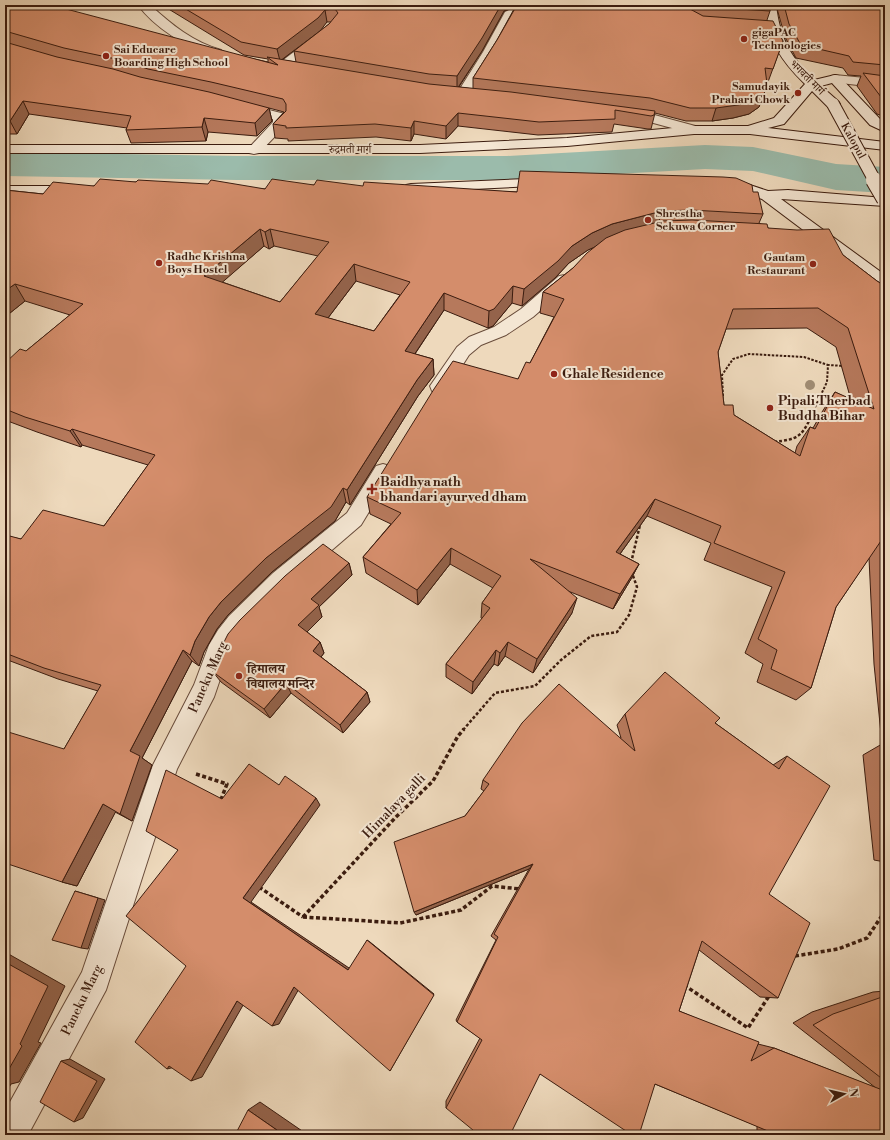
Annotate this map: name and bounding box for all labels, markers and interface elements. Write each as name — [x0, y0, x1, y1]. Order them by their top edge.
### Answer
place label: gigaPAC Technologies — [752, 26, 821, 53]
marker: gigaPAC Technologies — [739, 34, 749, 44]
place label: Sai Educare Boarding High School — [114, 43, 228, 70]
marker: Sai Educare Boarding High School — [101, 51, 111, 61]
street label: भगवती मार्ग — [786, 57, 828, 99]
place label: Samudayik Prahari Chowk — [712, 80, 790, 107]
marker: Samudayik Prahari Chowk — [793, 88, 803, 98]
street label: Kalopul — [837, 120, 869, 162]
street label: रुद्रमती मार्ग — [328, 143, 373, 157]
place label: Shrestha Sekuwa Corner — [656, 207, 736, 234]
marker: Shrestha Sekuwa Corner — [643, 215, 653, 225]
place label: Radhe Krishna Boys Hostel — [167, 250, 245, 277]
place label: Gautam Restaurant — [747, 251, 805, 278]
marker: Radhe Krishna Boys Hostel — [154, 258, 164, 268]
marker: Gautam Restaurant — [808, 259, 818, 269]
place label: Ghale Residence — [562, 366, 664, 382]
marker: Ghale Residence — [549, 369, 559, 379]
place label: Pipali Therbad Buddha Bihar — [778, 393, 871, 424]
marker: Pipali Therbad Buddha Bihar — [765, 403, 775, 413]
place label: Baidhya nath bhandari ayurved dham — [380, 474, 527, 505]
marker: Baidhya nath bhandari ayurved dham — [367, 484, 377, 494]
street label: Paneku Marg — [185, 638, 231, 715]
place label: हिमालय विद्यालय मन्दिर — [246, 661, 316, 692]
marker: हिमालय विद्यालय मन्दिर — [234, 671, 244, 681]
street label: Himalaya galli — [359, 770, 429, 842]
street label: Paneku Marg — [58, 962, 106, 1038]
north arrow — [824, 1074, 864, 1114]
text: N — [845, 1087, 860, 1098]

